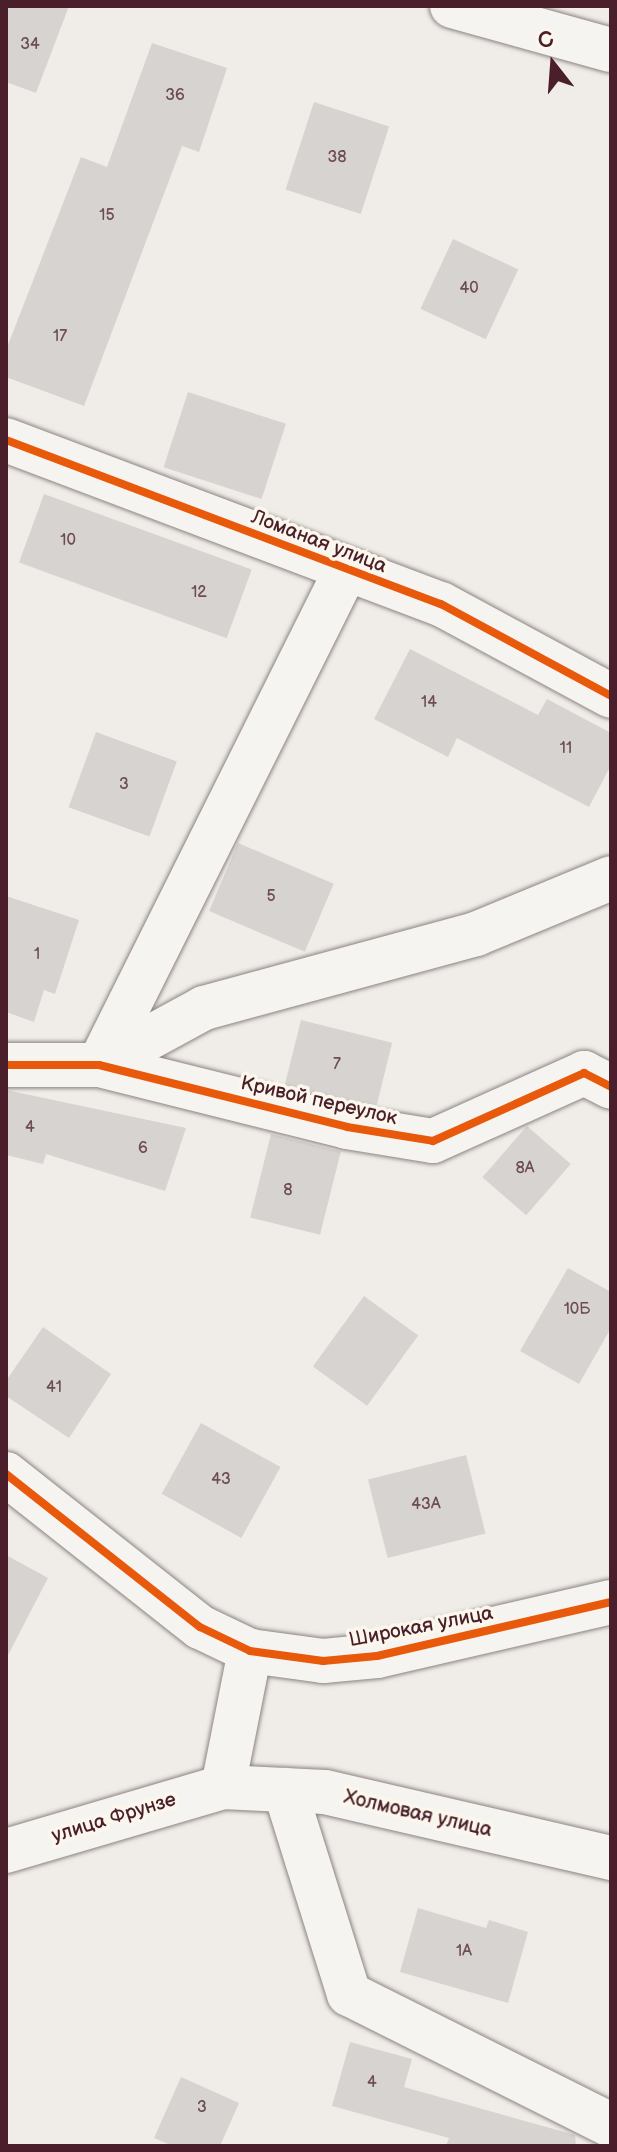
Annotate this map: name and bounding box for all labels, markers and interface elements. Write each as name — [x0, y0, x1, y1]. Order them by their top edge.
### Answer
north arrow — [513, 24, 593, 104]
text: С — [535, 25, 557, 56]
house number: 34 — [20, 35, 40, 55]
house number: 36 — [165, 86, 185, 106]
house number: 38 — [327, 148, 347, 168]
house number: 15 — [99, 206, 115, 226]
house number: 40 — [459, 279, 479, 299]
house number: 17 — [53, 327, 67, 347]
street label: Ломаная улица — [248, 505, 390, 579]
house number: 10 — [60, 531, 76, 551]
house number: 12 — [191, 583, 207, 603]
house number: 14 — [421, 693, 437, 713]
house number: 11 — [560, 739, 572, 759]
house number: 3 — [119, 775, 129, 795]
house number: 5 — [266, 887, 276, 907]
house number: 1 — [34, 945, 40, 965]
house number: 7 — [333, 1055, 341, 1075]
street label: Кривой переулок — [238, 1071, 400, 1131]
house number: 4 — [25, 1118, 35, 1138]
house number: 6 — [138, 1139, 148, 1159]
house number: 8А — [515, 1159, 535, 1179]
house number: 8 — [283, 1181, 293, 1201]
house number: 10Б — [564, 1300, 590, 1320]
house number: 41 — [46, 1378, 62, 1398]
house number: 43 — [211, 1470, 231, 1490]
house number: 43А — [411, 1495, 441, 1515]
street label: Широкая улица — [347, 1601, 495, 1653]
street label: Холмовая улица — [342, 1785, 494, 1843]
street label: улица Фрунзе — [49, 1788, 179, 1848]
house number: 1А — [456, 1942, 472, 1962]
house number: 4 — [367, 2073, 377, 2093]
house number: 3 — [197, 2098, 207, 2118]

